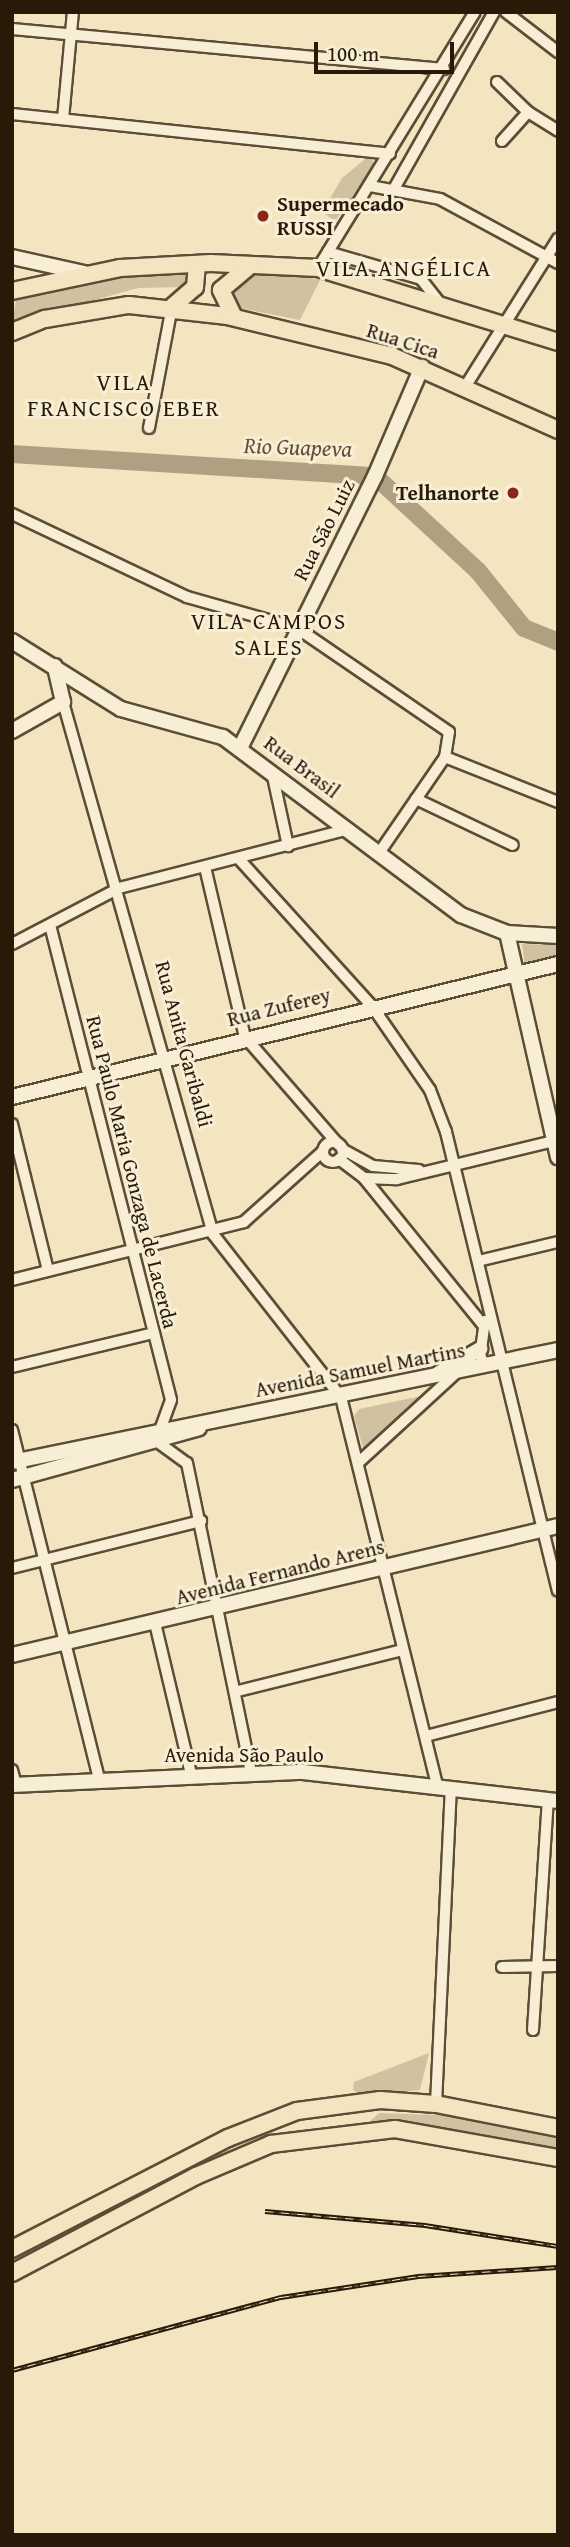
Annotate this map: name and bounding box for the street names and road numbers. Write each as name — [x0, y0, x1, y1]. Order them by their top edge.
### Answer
street label: Rua Cica — [364, 317, 442, 365]
street label: Rua São Luiz — [288, 475, 360, 585]
street label: Rua Brasil — [259, 730, 345, 804]
street label: Rua Anita Garibaldi — [150, 958, 218, 1130]
street label: Rua Zuferey — [225, 982, 333, 1032]
street label: Rua Paulo Maria Gonzaga de Lacerda — [81, 1013, 183, 1331]
street label: Avenida Samuel Martins — [253, 1337, 467, 1403]
street label: Avenida Fernando Arens — [173, 1534, 387, 1610]
street label: Avenida São Paulo — [164, 1742, 324, 1768]

